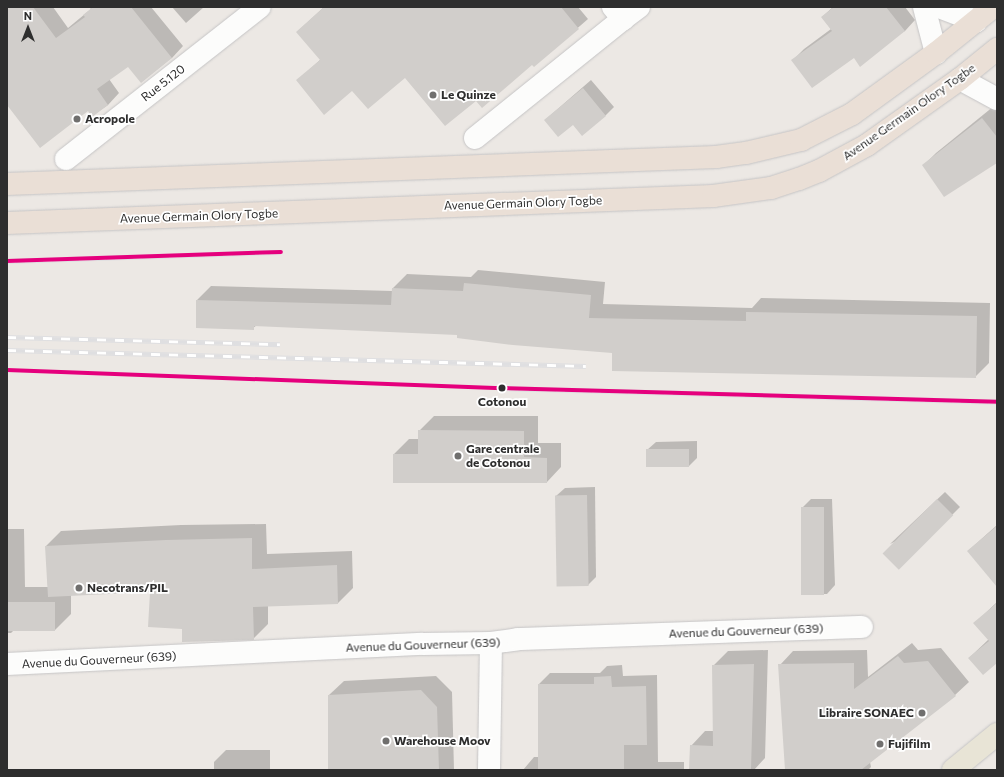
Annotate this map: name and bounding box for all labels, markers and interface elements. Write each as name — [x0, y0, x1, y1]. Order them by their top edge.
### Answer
north arrow — [8, 8, 48, 48]
text: N — [24, 9, 32, 22]
street label: Rue 5.120 — [138, 61, 188, 105]
street label: Avenue Germain Olory Togbe — [840, 61, 978, 163]
place label: Le Quinze — [441, 88, 496, 102]
marker: Le Quinze — [428, 90, 438, 100]
place label: Acropole — [85, 112, 135, 126]
marker: Acropole — [72, 114, 82, 124]
street label: Avenue Germain Olory Togbe — [444, 193, 602, 213]
street label: Avenue Germain Olory Togbe — [120, 206, 278, 226]
marker: Cotonou — [496, 382, 508, 394]
place label: Cotonou — [478, 395, 526, 409]
place label: Gare centrale de Cotonou — [466, 442, 539, 470]
marker: Gare centrale de Cotonou — [453, 451, 463, 461]
place label: Necotrans/PIL — [87, 581, 168, 595]
marker: Necotrans/PIL — [74, 583, 84, 593]
street label: Avenue du Gouverneur (639) — [668, 621, 824, 641]
street label: Avenue du Gouverneur (639) — [345, 635, 501, 655]
street label: Avenue du Gouverneur (639) — [21, 649, 177, 671]
place label: Libraire SONAEC — [819, 706, 914, 720]
marker: Libraire SONAEC — [917, 708, 927, 718]
place label: Warehouse Moov — [394, 734, 491, 748]
marker: Warehouse Moov — [381, 736, 391, 746]
place label: Fujifilm — [888, 737, 930, 751]
marker: Fujifilm — [875, 739, 885, 749]

